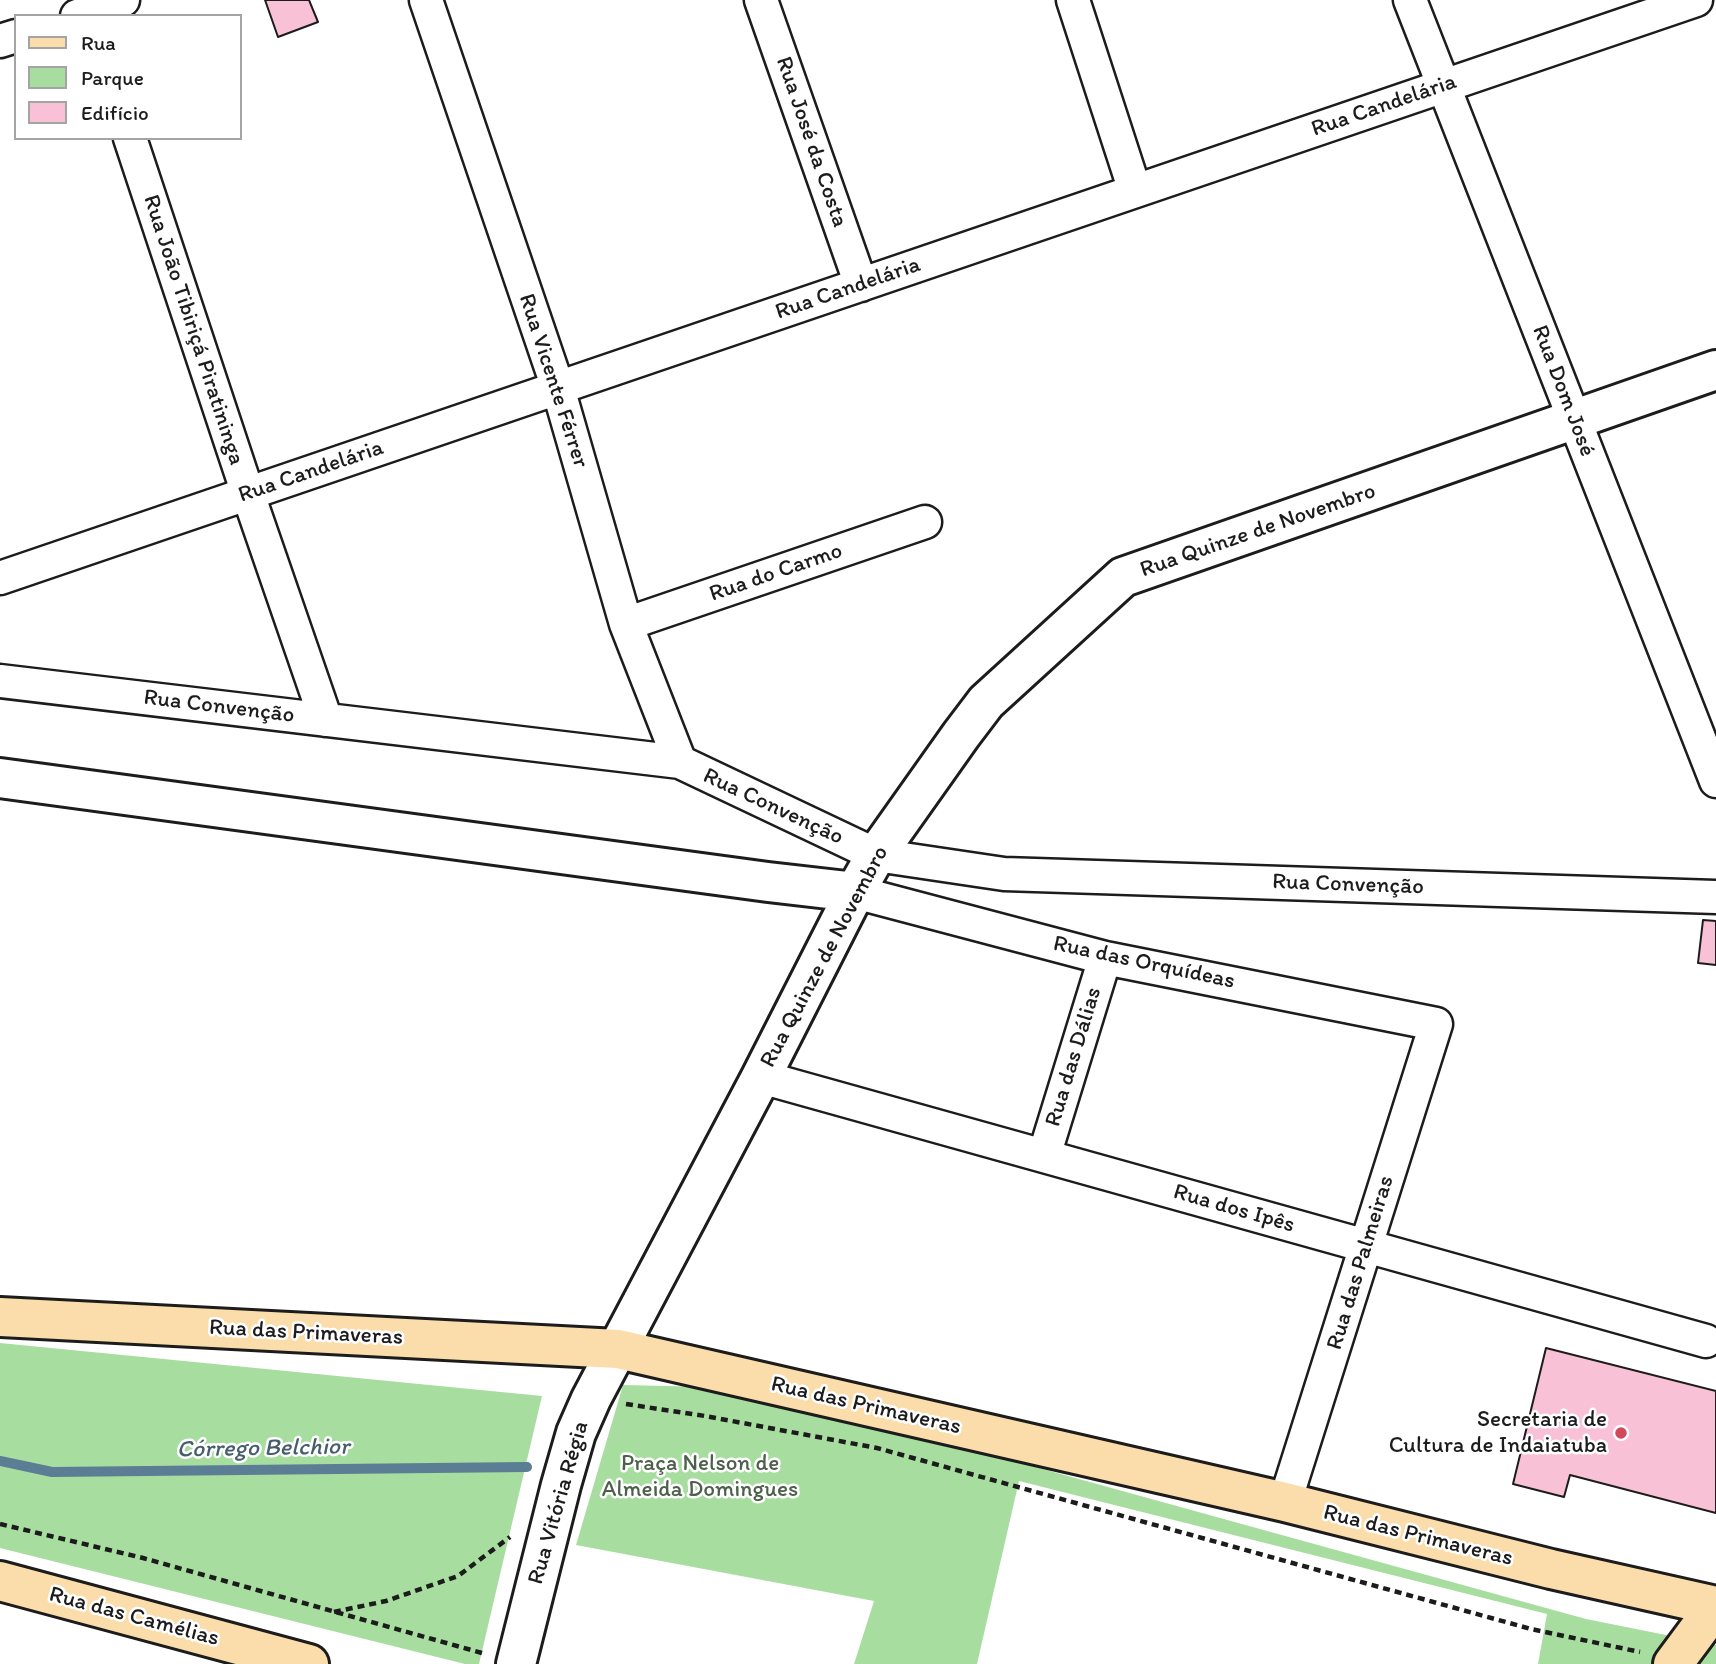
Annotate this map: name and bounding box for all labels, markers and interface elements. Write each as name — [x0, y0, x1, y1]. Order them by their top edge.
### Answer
legend — [14, 14, 242, 140]
text: Rua — [81, 30, 116, 55]
street label: Rua José da Costa — [769, 53, 853, 231]
text: Parque — [81, 65, 144, 90]
street label: Rua Candelária — [1308, 68, 1460, 144]
text: Edifício — [81, 100, 149, 125]
street label: Rua João Tibiriçá Piratininga — [136, 191, 250, 469]
street label: Rua Candelária — [772, 251, 924, 327]
street label: Rua Vicente Férrer — [512, 290, 594, 472]
street label: Rua Dom José — [1525, 321, 1601, 461]
street label: Rua Candelária — [235, 434, 387, 510]
street label: Rua Quinze de Novembro — [1137, 478, 1379, 584]
street label: Rua do Carmo — [706, 537, 846, 609]
street label: Rua Convenção — [142, 684, 296, 730]
street label: Rua Convenção — [698, 762, 848, 852]
street label: Rua Quinze de Novembro — [755, 841, 895, 1073]
street label: Rua Convenção — [1272, 869, 1424, 901]
street label: Rua das Orquídeas — [1051, 930, 1237, 996]
street label: Rua das Dálias — [1040, 984, 1108, 1130]
street label: Rua das Palmeiras — [1321, 1173, 1401, 1353]
street label: Rua dos Ipês — [1170, 1179, 1298, 1239]
street label: Rua das Primaveras — [208, 1314, 404, 1352]
street label: Rua das Primaveras — [768, 1371, 964, 1441]
place label: Secretaria de Cultura de Indaiatuba — [1389, 1406, 1607, 1460]
street label: Rua Vitória Régia — [523, 1418, 595, 1588]
marker: Secretaria de Cultura de Indaiatuba — [1613, 1425, 1629, 1441]
water label: Córrego Belchior — [176, 1433, 350, 1465]
park label: Praça Nelson de Almeida Domingues — [602, 1450, 798, 1504]
street label: Rua das Primaveras — [1320, 1499, 1516, 1573]
street label: Rua das Camélias — [46, 1581, 222, 1653]

